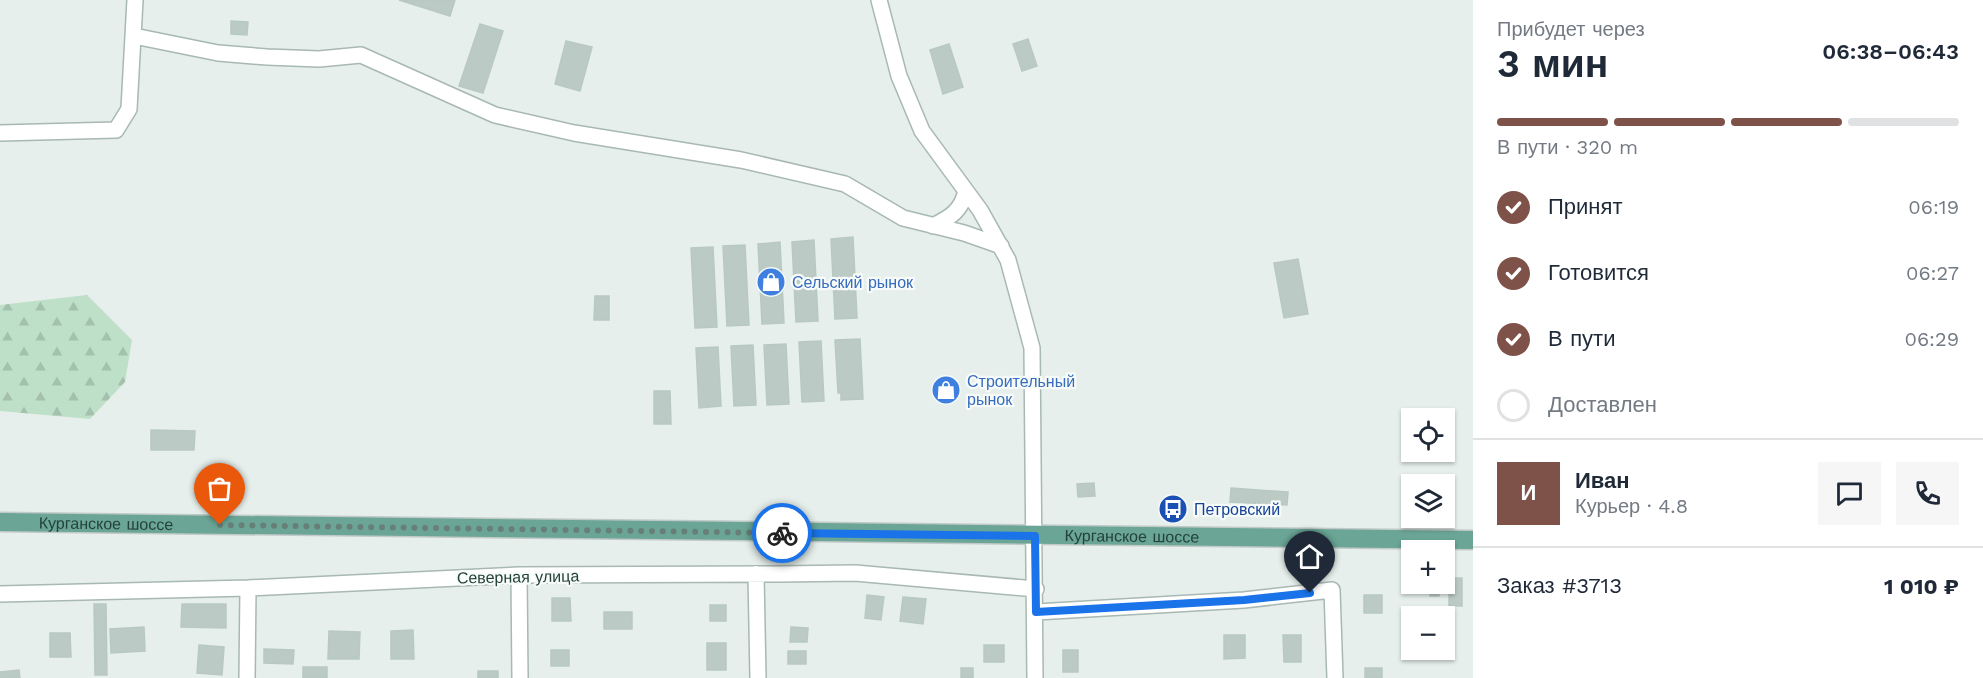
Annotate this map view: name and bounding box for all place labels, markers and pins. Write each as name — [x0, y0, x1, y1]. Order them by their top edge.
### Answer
shop icon: Сельский рынок — [755, 266, 787, 298]
place label: Сельский рынок — [792, 273, 914, 292]
place label: Строительный рынок — [967, 372, 1075, 409]
shop icon: Строительный рынок — [930, 374, 962, 406]
pin — [194, 463, 245, 525]
bus stop icon: Петровский — [1157, 493, 1189, 525]
place label: Петровский — [1194, 500, 1280, 519]
pin — [1284, 531, 1335, 593]

